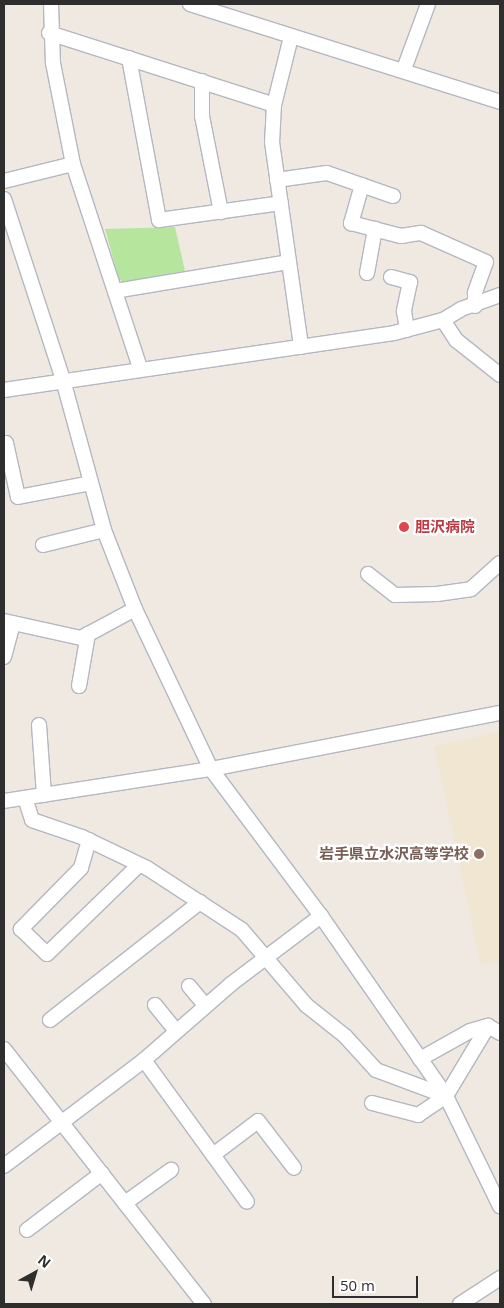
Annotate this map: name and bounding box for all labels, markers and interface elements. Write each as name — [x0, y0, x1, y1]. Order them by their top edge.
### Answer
place label: 胆沢病院 — [415, 518, 475, 536]
marker: 胆沢病院 — [397, 520, 411, 534]
place label: 岩手県立水沢高等学校 — [319, 845, 469, 863]
marker: 岩手県立水沢高等学校 — [473, 848, 485, 860]
north arrow — [10, 1248, 60, 1298]
text: N — [34, 1250, 55, 1272]
scale bar — [334, 1266, 420, 1298]
text: 50 m — [340, 1275, 375, 1295]

